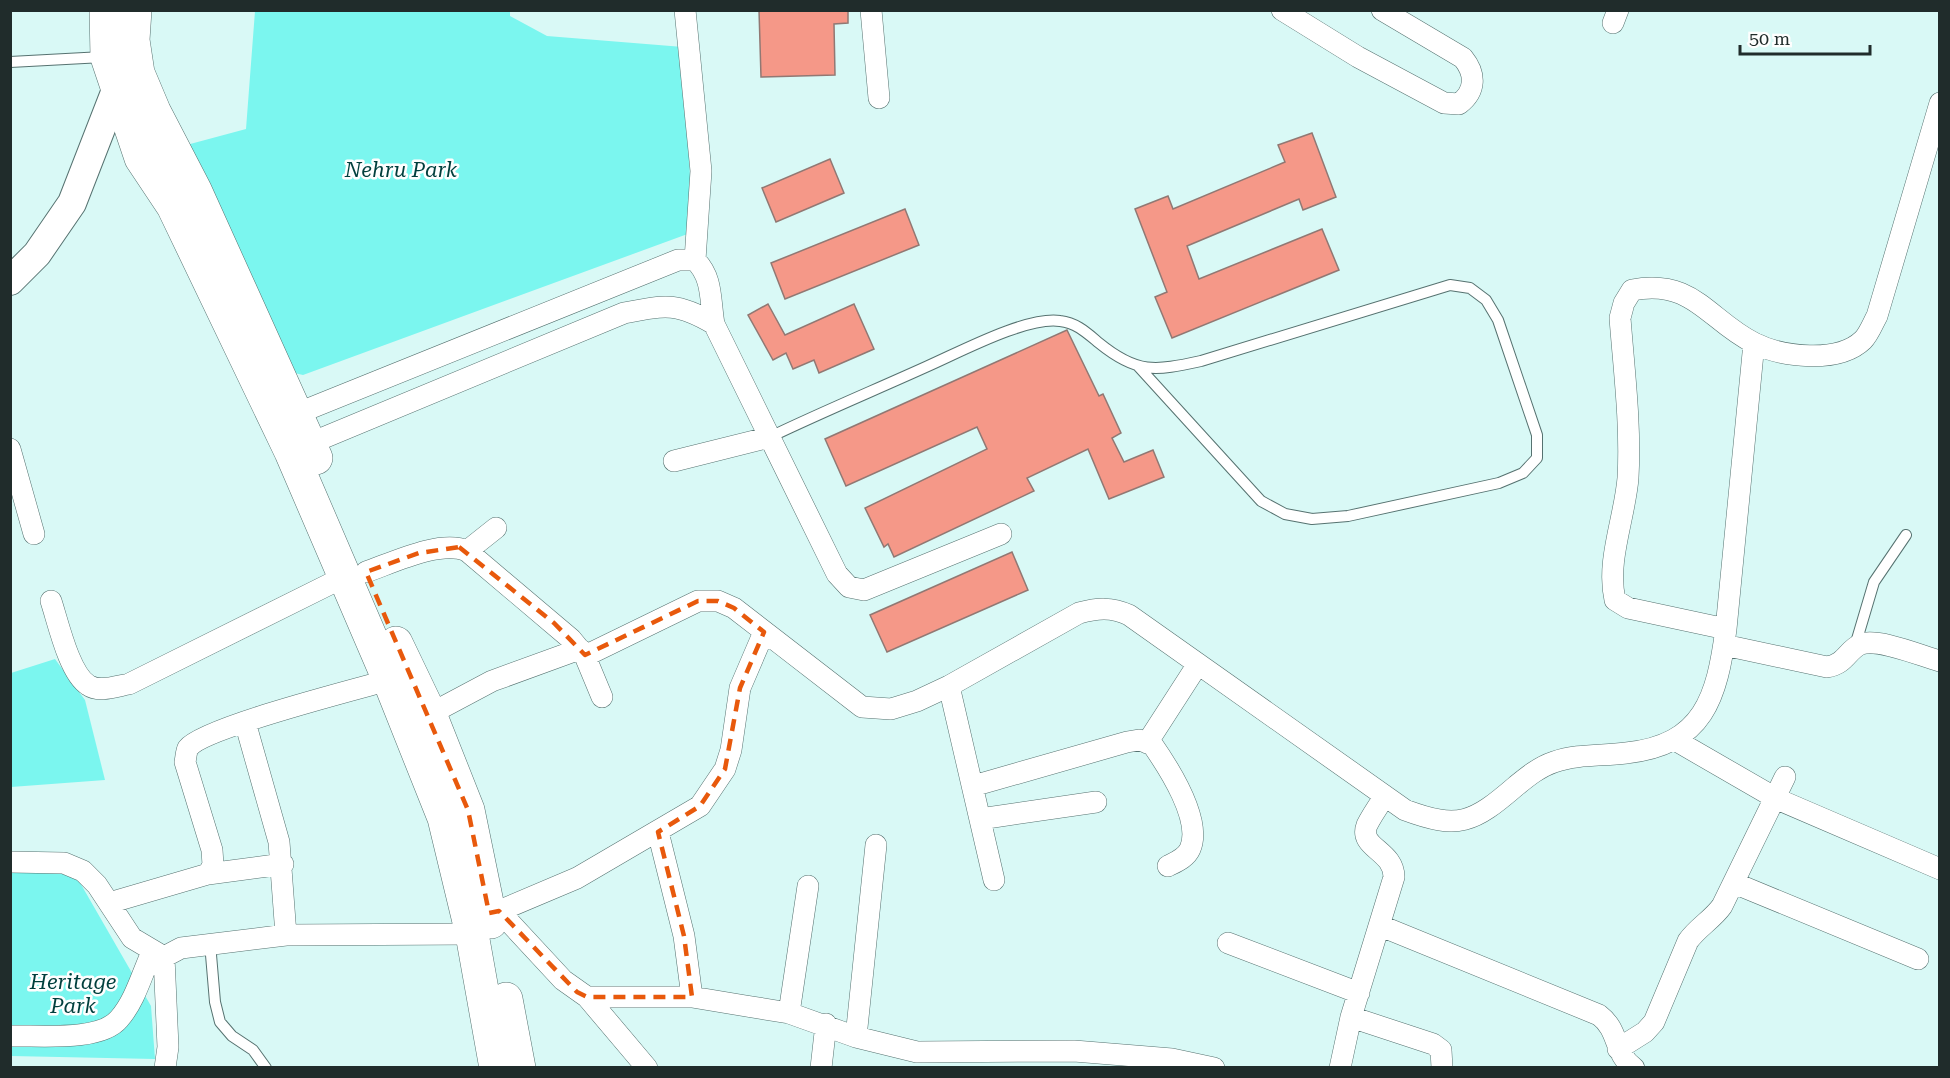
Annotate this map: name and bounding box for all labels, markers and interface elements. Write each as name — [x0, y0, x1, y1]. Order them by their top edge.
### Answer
scale bar — [1740, 18, 1870, 56]
text: 50 m — [1749, 28, 1790, 49]
park label: Nehru Park — [344, 158, 458, 182]
park label: Heritage Park — [29, 970, 116, 1018]

